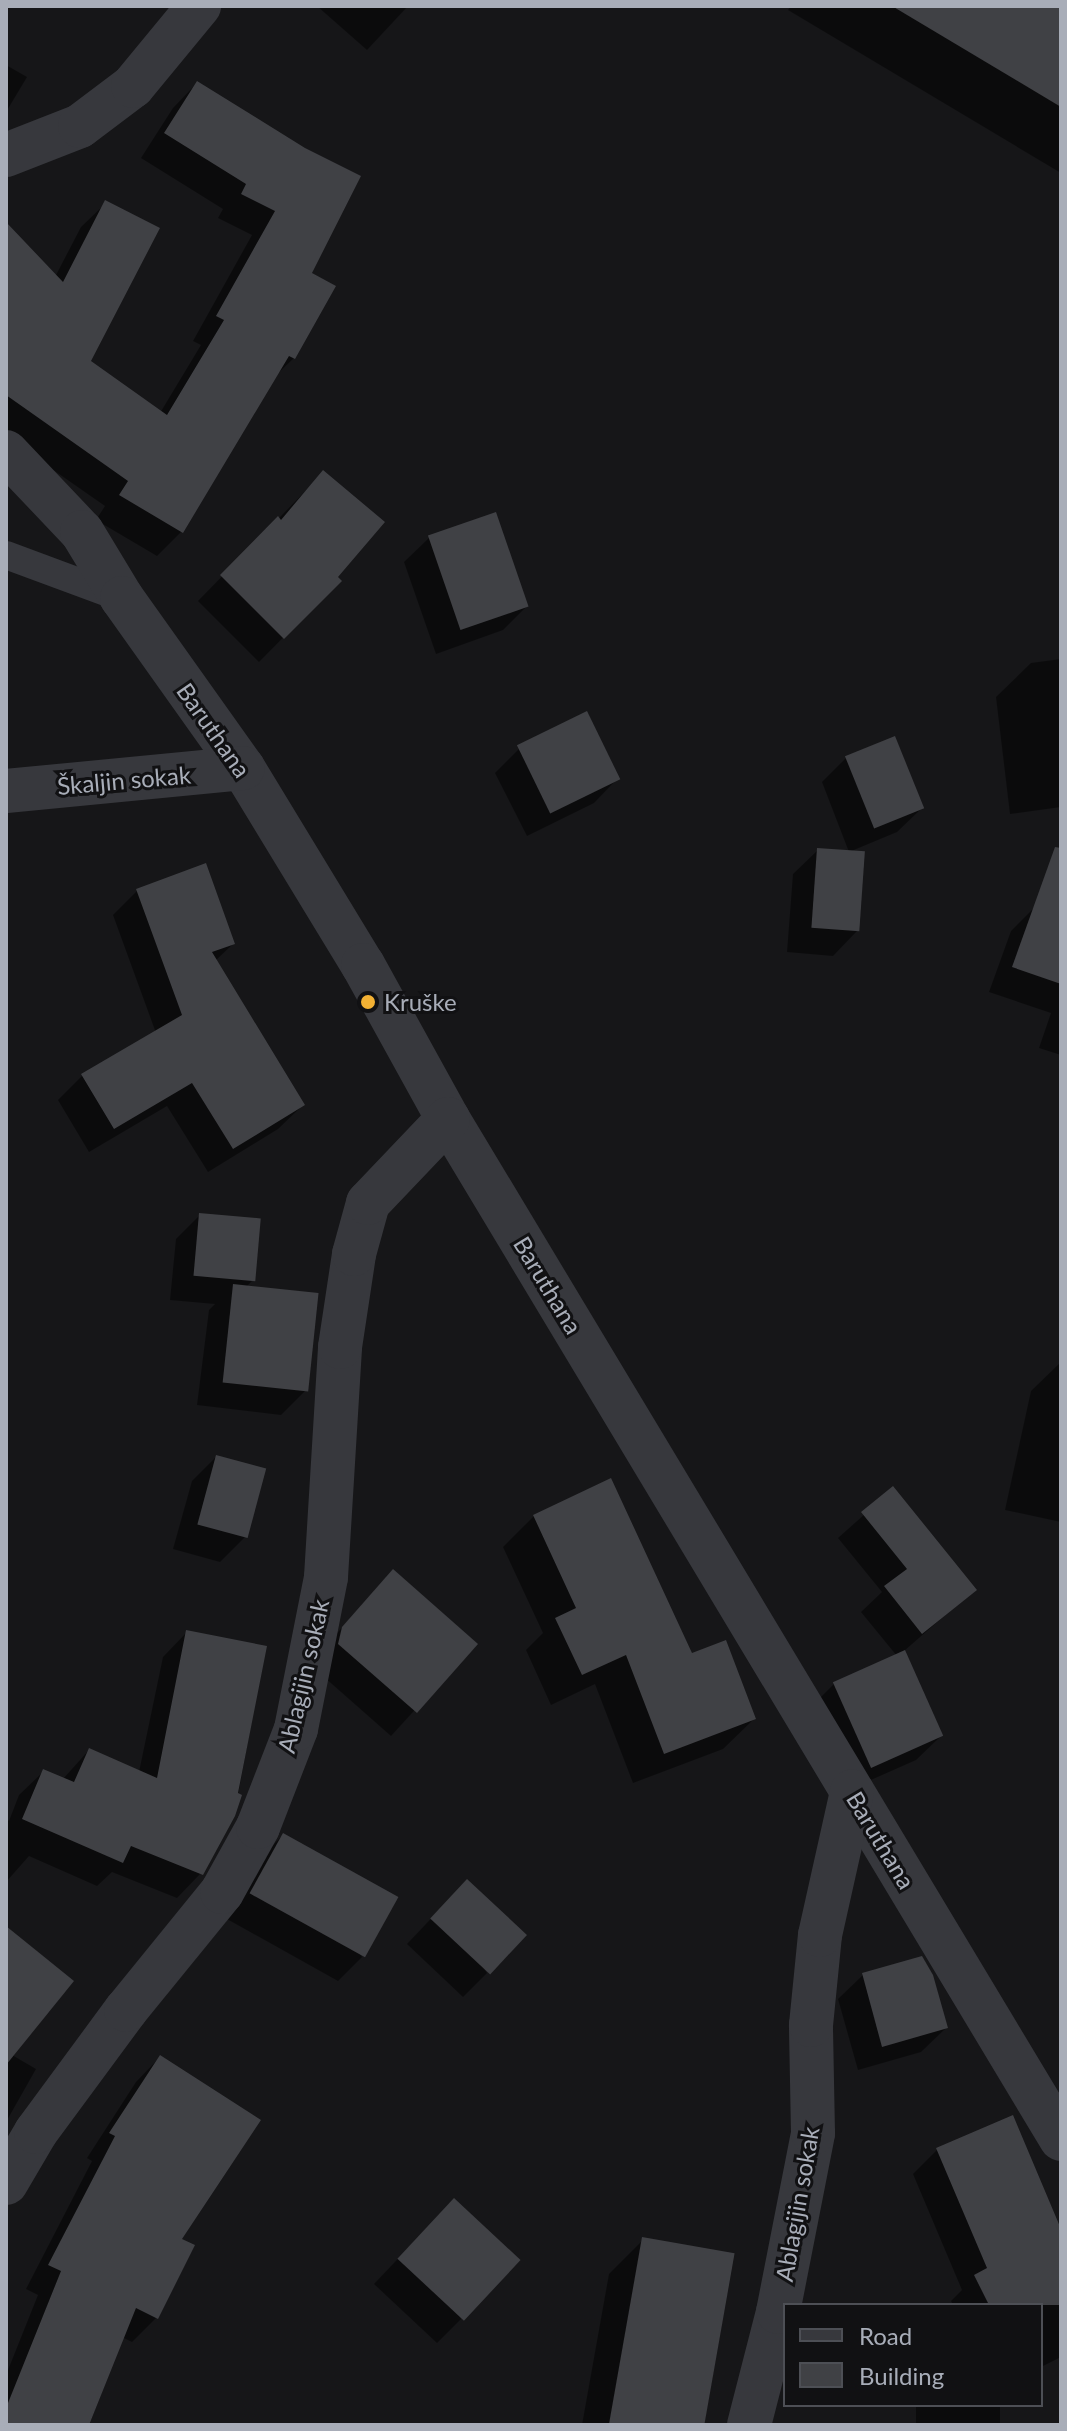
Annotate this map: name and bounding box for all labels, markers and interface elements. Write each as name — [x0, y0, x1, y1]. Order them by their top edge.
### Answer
street label: Baruthana — [171, 677, 257, 783]
street label: Škaljin sokak — [56, 760, 192, 800]
place label: Kruške — [384, 988, 457, 1016]
marker: Kruške — [359, 993, 377, 1011]
street label: Baruthana — [508, 1231, 588, 1339]
street label: Ablagijin sokak — [271, 1596, 335, 1756]
street label: Baruthana — [841, 1786, 921, 1894]
street label: Ablagijin sokak — [769, 2124, 825, 2284]
legend — [783, 2303, 1043, 2407]
text: Road — [859, 2321, 912, 2350]
text: Building — [859, 2361, 944, 2390]

